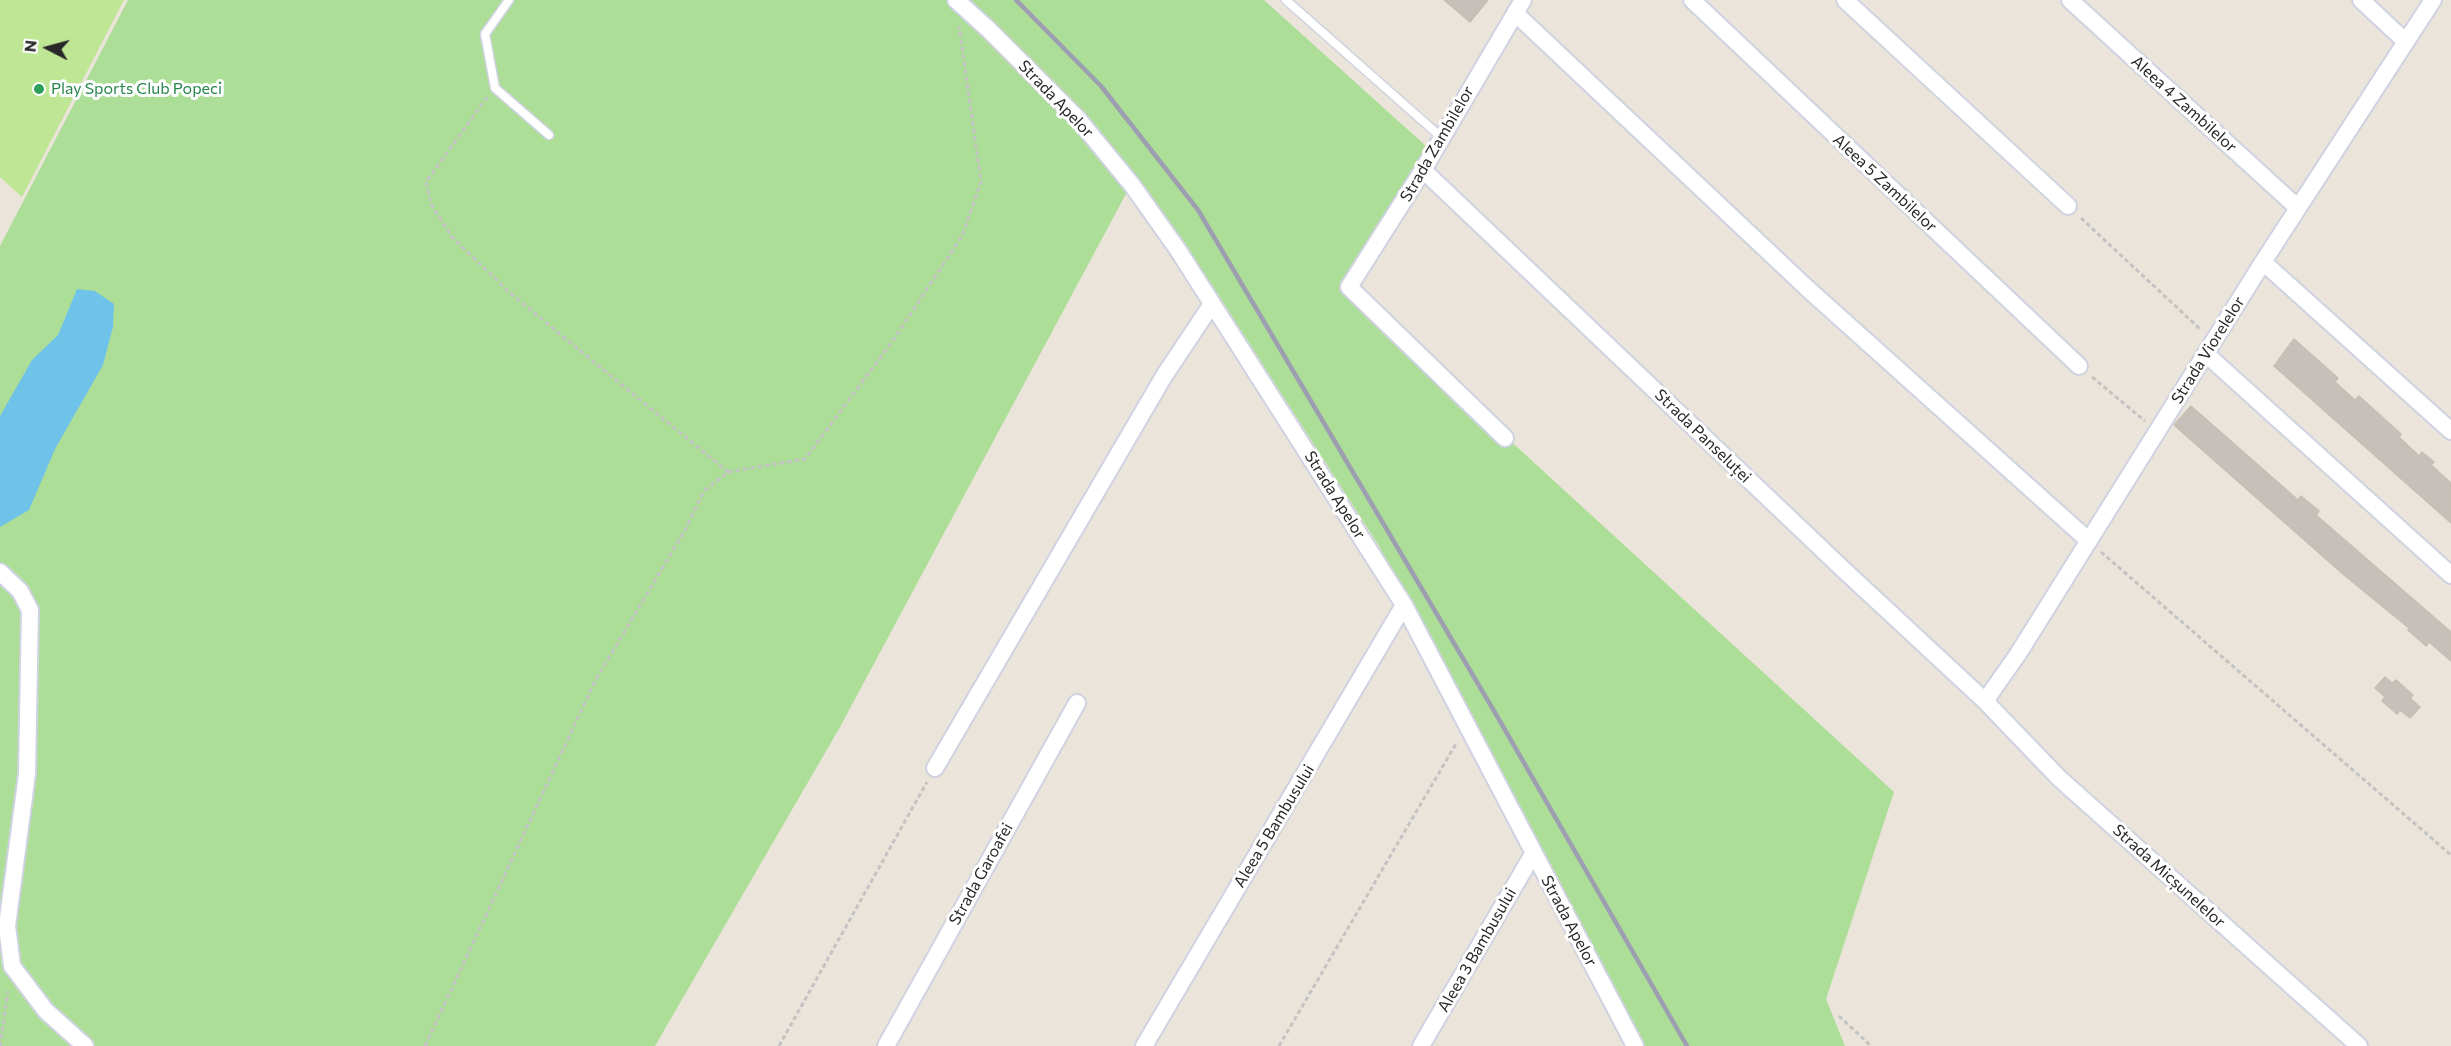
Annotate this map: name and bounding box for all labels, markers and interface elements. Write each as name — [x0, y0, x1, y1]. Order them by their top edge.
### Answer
north arrow — [18, 18, 78, 78]
text: N — [20, 39, 40, 53]
street label: Aleea 4 Zambilelor — [2127, 52, 2241, 156]
street label: Strada Apelor — [1014, 56, 1098, 142]
place label: Play Sports Club Popeci — [51, 79, 222, 99]
marker: Play Sports Club Popeci — [32, 82, 46, 96]
street label: Strada Zambilelor — [1396, 83, 1478, 205]
street label: Aleea 5 Zambilelor — [1829, 130, 1941, 236]
street label: Strada Viorelelor — [2167, 293, 2249, 407]
street label: Strada Panseluței — [1651, 385, 1755, 487]
street label: Strada Apelor — [1300, 448, 1370, 542]
street label: Aleea 5 Bambusului — [1230, 761, 1318, 891]
street label: Strada Garoafei — [945, 820, 1017, 928]
street label: Strada Micșunelelor — [2109, 820, 2229, 932]
street label: Strada Apelor — [1537, 872, 1601, 970]
street label: Aleea 3 Bambusului — [1434, 885, 1520, 1015]

